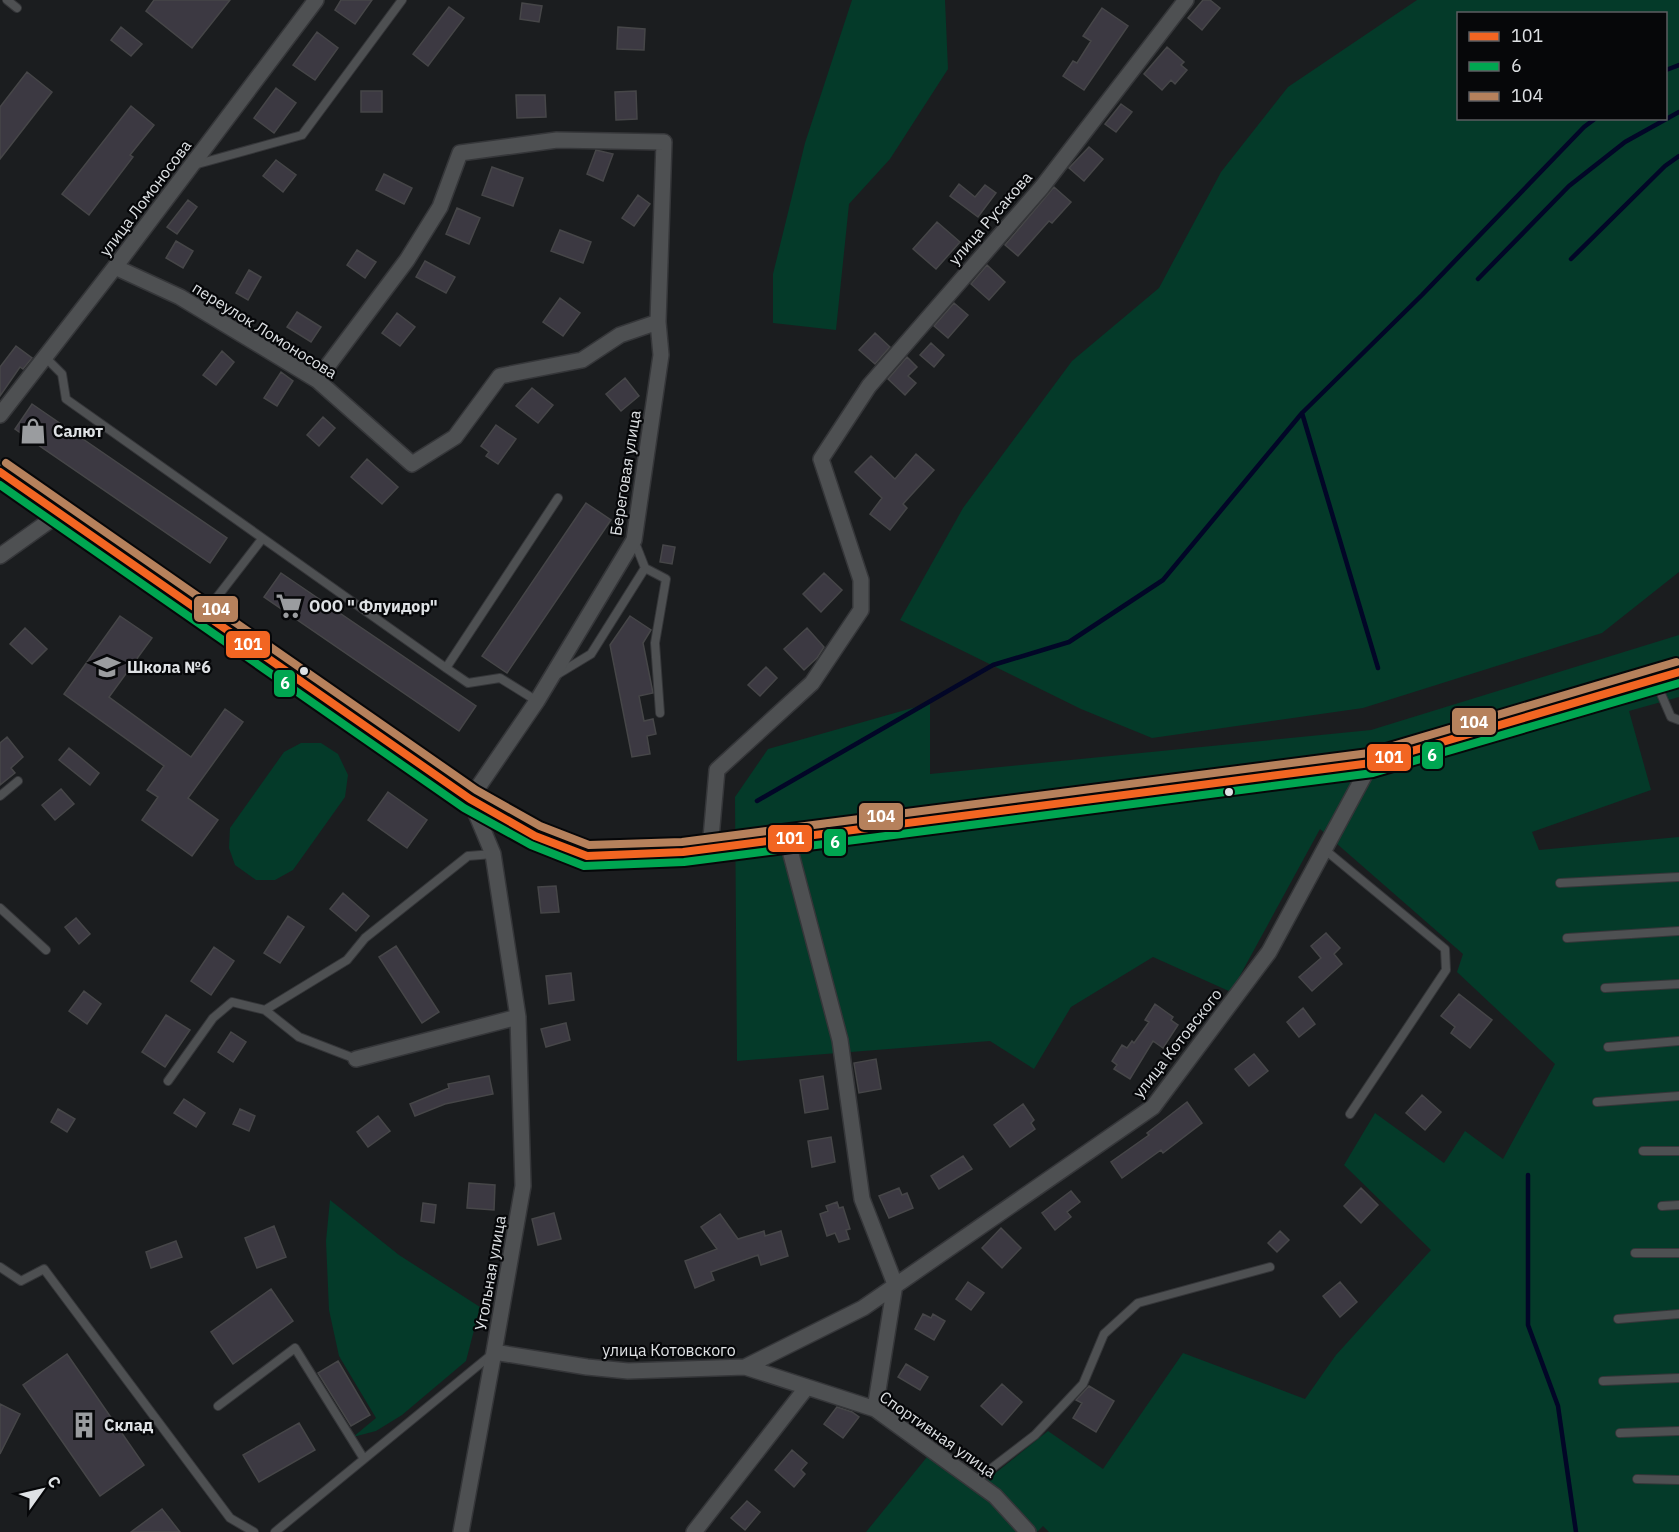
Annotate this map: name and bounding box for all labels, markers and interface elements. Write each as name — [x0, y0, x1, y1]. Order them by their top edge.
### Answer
legend — [1457, 12, 1667, 120]
text: 101 — [1511, 24, 1543, 47]
text: 6 — [1511, 54, 1522, 77]
text: 104 — [1511, 84, 1544, 107]
street label: улица Ломоносова — [95, 135, 196, 260]
street label: улица Русакова — [944, 167, 1036, 269]
street label: переулок Ломоносова — [189, 277, 341, 383]
street label: Береговая улица — [605, 408, 645, 537]
shop icon: Салют — [18, 416, 48, 446]
place label: Салют — [53, 421, 103, 441]
supermarket icon: ООО " Флуидор" — [274, 591, 304, 621]
line badge: 104 — [193, 595, 239, 623]
place label: ООО " Флуидор" — [309, 596, 438, 616]
text: 104 — [202, 599, 231, 619]
line badge: 101 — [225, 630, 271, 659]
text: 101 — [234, 634, 263, 654]
school or university icon: Школа №6 — [92, 652, 122, 682]
place label: Школа №6 — [127, 657, 211, 677]
unlabelled marker — [298, 665, 310, 677]
line badge: 6 — [273, 669, 296, 698]
text: 6 — [280, 673, 290, 693]
line badge: 104 — [1451, 707, 1497, 736]
text: 104 — [1460, 712, 1489, 732]
line badge: 6 — [1421, 741, 1444, 770]
line badge: 101 — [1366, 743, 1412, 772]
text: 6 — [1427, 745, 1437, 765]
text: 101 — [1375, 747, 1404, 767]
unlabelled marker — [1223, 786, 1235, 798]
line badge: 104 — [858, 802, 904, 831]
text: 104 — [867, 806, 896, 826]
line badge: 101 — [767, 824, 813, 853]
text: 101 — [776, 828, 805, 848]
line badge: 6 — [823, 828, 847, 857]
text: 6 — [830, 832, 840, 852]
street label: улица Котовского — [1128, 984, 1226, 1102]
street label: Угольная улица — [470, 1213, 510, 1332]
street label: улица Котовского — [602, 1340, 736, 1360]
street label: Спортивная улица — [876, 1386, 1000, 1482]
building icon: Склад — [69, 1410, 99, 1440]
place label: Склад — [104, 1415, 154, 1435]
north arrow — [12, 1460, 72, 1520]
text: С — [43, 1472, 66, 1492]

